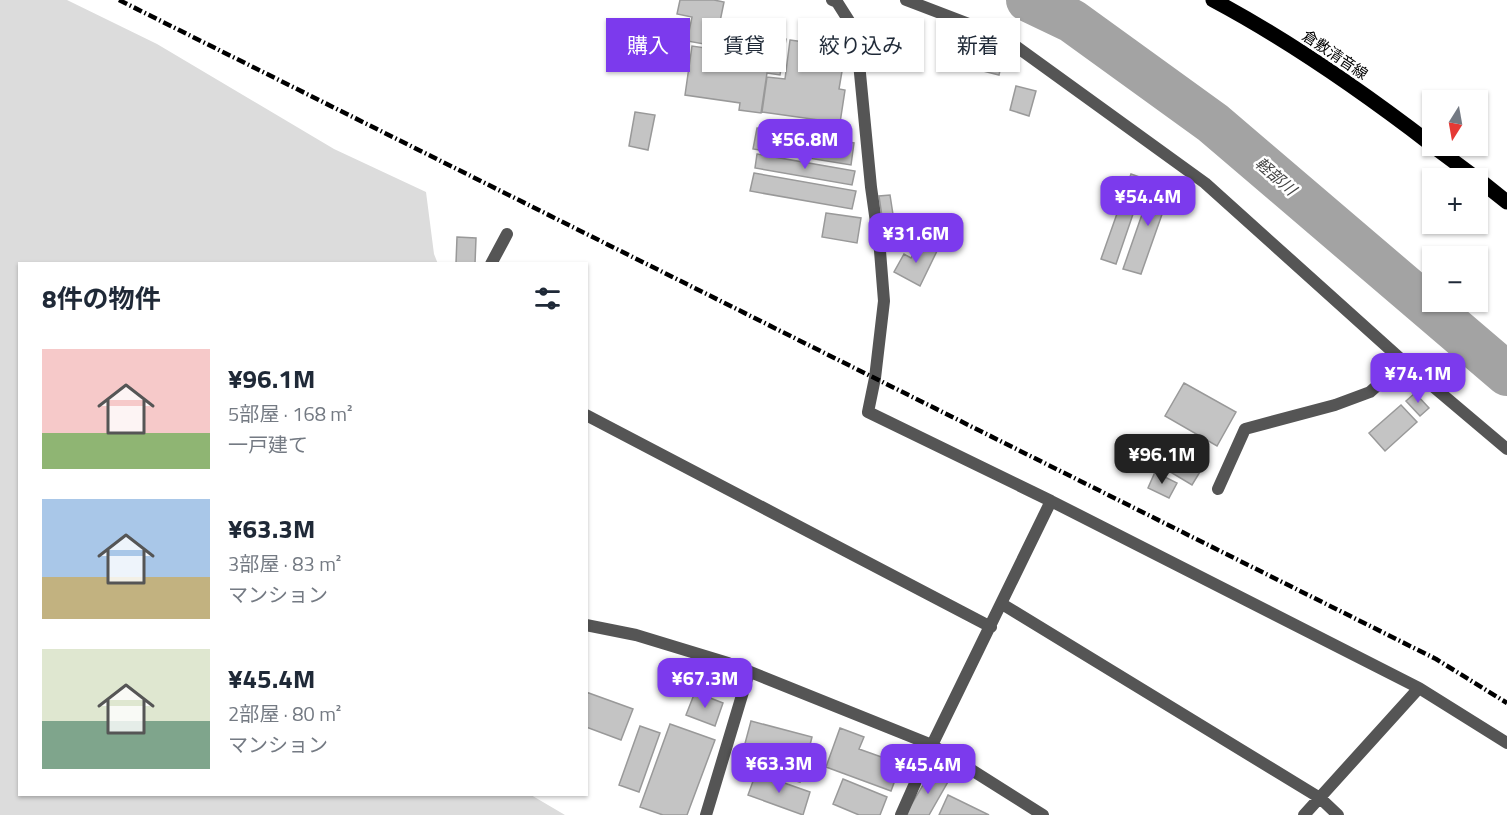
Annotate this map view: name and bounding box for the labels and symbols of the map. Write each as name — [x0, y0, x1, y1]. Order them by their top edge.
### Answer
street label: 倉敷清音線 — [1298, 24, 1373, 85]
north arrow — [1422, 90, 1488, 156]
pin: ¥56.8M — [756, 119, 854, 170]
water label: 軽部川 — [1250, 151, 1303, 202]
pin: ¥54.4M — [1099, 176, 1197, 227]
pin: ¥31.6M — [867, 213, 965, 264]
pin: ¥74.1M — [1369, 353, 1467, 404]
pin: ¥96.1M — [1113, 434, 1211, 485]
pin: ¥67.3M — [656, 658, 754, 709]
pin: ¥63.3M — [730, 743, 828, 794]
pin: ¥45.4M — [879, 744, 977, 795]

